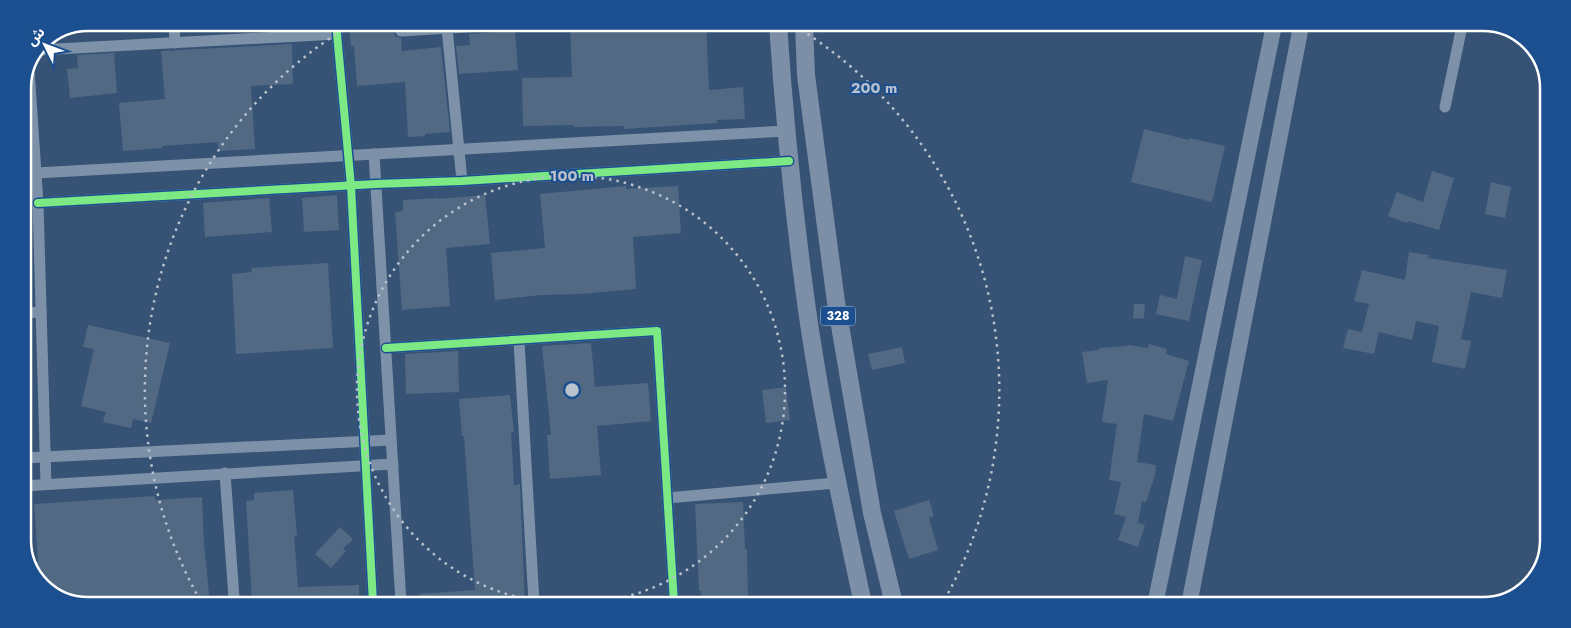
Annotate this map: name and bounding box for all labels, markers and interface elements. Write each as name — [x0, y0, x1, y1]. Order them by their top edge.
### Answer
north arrow — [20, 20, 70, 70]
text: ش — [21, 22, 49, 50]
text: 200 m — [851, 77, 897, 99]
text: 100 m — [550, 165, 594, 187]
road number: 328 — [820, 306, 856, 326]
centre of rings — [563, 381, 581, 399]

